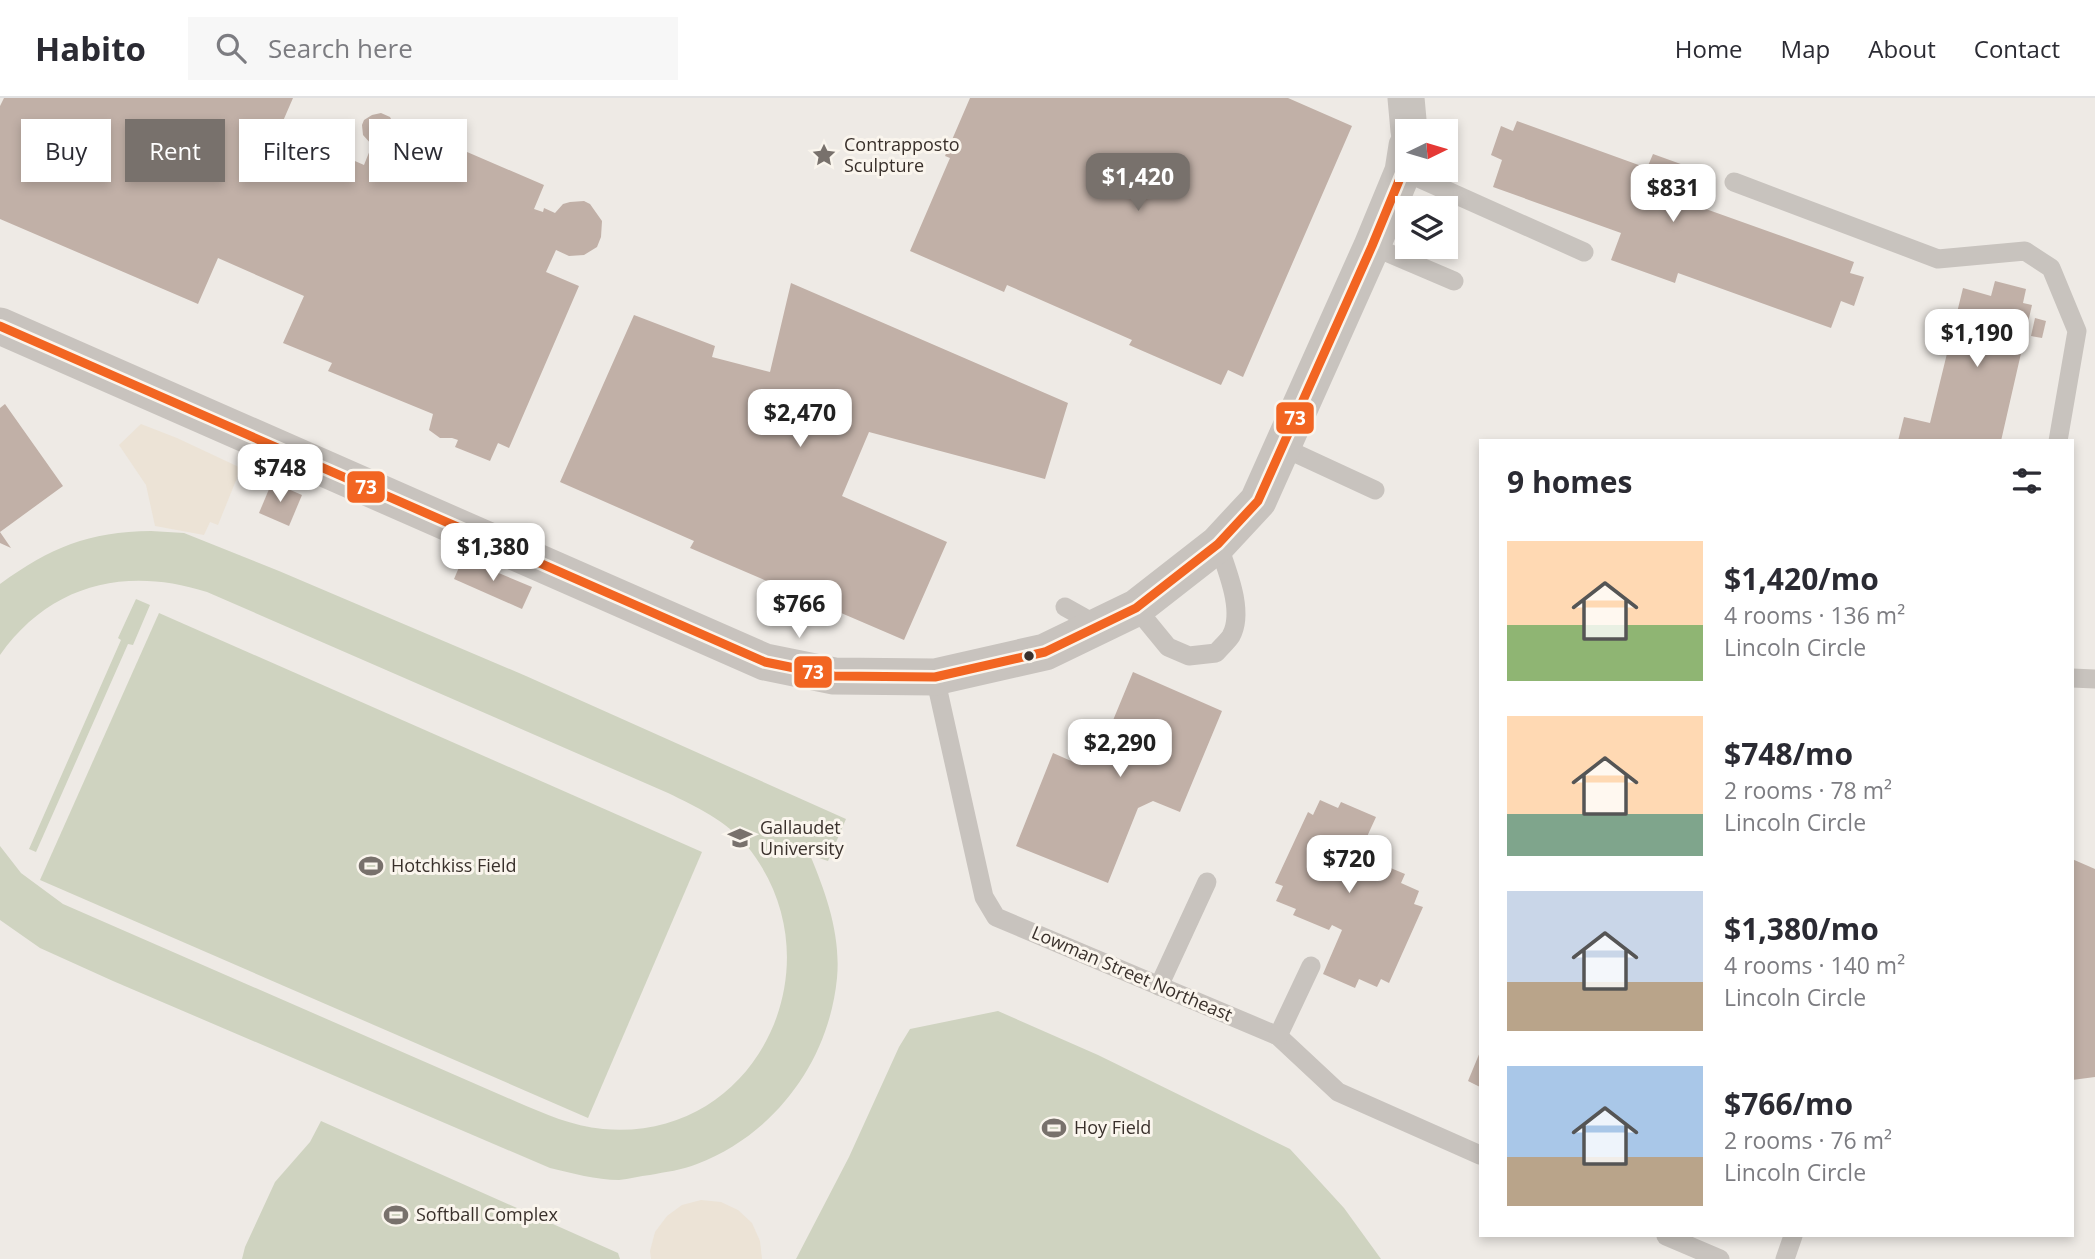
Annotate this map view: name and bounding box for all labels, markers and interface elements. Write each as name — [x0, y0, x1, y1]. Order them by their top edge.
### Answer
search box — [188, 17, 678, 80]
text: Habito — [35, 26, 146, 71]
icon: search — [212, 29, 250, 67]
text: Search here — [268, 30, 413, 66]
text: Home — [1675, 32, 1743, 65]
text: Map — [1781, 32, 1830, 65]
text: About — [1868, 32, 1936, 65]
text: Contact — [1974, 32, 2060, 65]
chip: Buy — [21, 119, 111, 182]
chip: Rent — [125, 119, 225, 182]
chip: Filters — [239, 119, 355, 182]
chip: New — [369, 119, 467, 182]
north arrow — [1395, 119, 1458, 182]
map controls — [1395, 119, 1458, 259]
place label: Contrapposto Sculpture — [844, 132, 960, 177]
place icon: Contrapposto Sculpture — [810, 141, 838, 169]
pin: $1,420 — [1081, 153, 1195, 213]
text: $1,420 — [1102, 160, 1174, 192]
pin: $831 — [1632, 164, 1714, 224]
text: $831 — [1647, 171, 1699, 203]
button: layers — [1395, 196, 1458, 259]
pin: $1,190 — [1920, 310, 2034, 369]
text: $1,190 — [1941, 316, 2013, 348]
pin: $2,470 — [743, 390, 857, 449]
text: $2,470 — [764, 396, 836, 428]
line badge: 73 — [1275, 401, 1315, 435]
text: 73 — [1284, 405, 1306, 431]
pin: $748 — [239, 444, 321, 504]
text: $748 — [254, 451, 306, 483]
text: 9 homes — [1507, 461, 1632, 502]
icon: filters — [2008, 462, 2046, 500]
line badge: 73 — [346, 470, 386, 504]
text: 73 — [355, 474, 377, 500]
pin: $1,380 — [436, 524, 550, 583]
text: $1,380 — [457, 530, 529, 562]
text: $1,420/mo — [1724, 558, 1879, 599]
icon: home — [1563, 569, 1647, 653]
pin: $766 — [758, 580, 840, 640]
text: $766 — [773, 587, 825, 619]
text: 4 rooms · 136 m² — [1724, 599, 1905, 631]
text: Lincoln Circle — [1724, 631, 1866, 663]
unlabelled marker — [1022, 649, 1036, 663]
line badge: 73 — [793, 655, 833, 689]
text: 73 — [802, 659, 824, 685]
pin: $2,290 — [1063, 720, 1177, 779]
text: $2,290 — [1084, 726, 1156, 758]
text: $748/mo — [1724, 733, 1853, 774]
icon: home — [1563, 744, 1647, 828]
text: 2 rooms · 78 m² — [1724, 774, 1892, 806]
text: Lincoln Circle — [1724, 806, 1866, 838]
place label: Gallaudet University — [760, 815, 845, 860]
school or university icon: Gallaudet University — [726, 824, 754, 852]
pin: $720 — [1308, 836, 1390, 895]
text: $720 — [1323, 842, 1375, 874]
sports icon: Hotchkiss Field — [357, 852, 385, 880]
place label: Hotchkiss Field — [391, 853, 517, 877]
text: $1,380/mo — [1724, 908, 1879, 949]
icon: home — [1563, 919, 1647, 1003]
street label: Lowman Street Northeast — [1028, 920, 1236, 1026]
text: 4 rooms · 140 m² — [1724, 949, 1905, 981]
text: Lincoln Circle — [1724, 981, 1866, 1013]
text: $766/mo — [1724, 1083, 1853, 1124]
icon: home — [1563, 1094, 1647, 1178]
sports icon: Hoy Field — [1040, 1114, 1068, 1142]
place label: Hoy Field — [1074, 1115, 1151, 1139]
text: 2 rooms · 76 m² — [1724, 1124, 1892, 1156]
text: Lincoln Circle — [1724, 1156, 1866, 1188]
sports icon: Softball Complex — [382, 1201, 410, 1229]
place label: Softball Complex — [416, 1202, 558, 1226]

